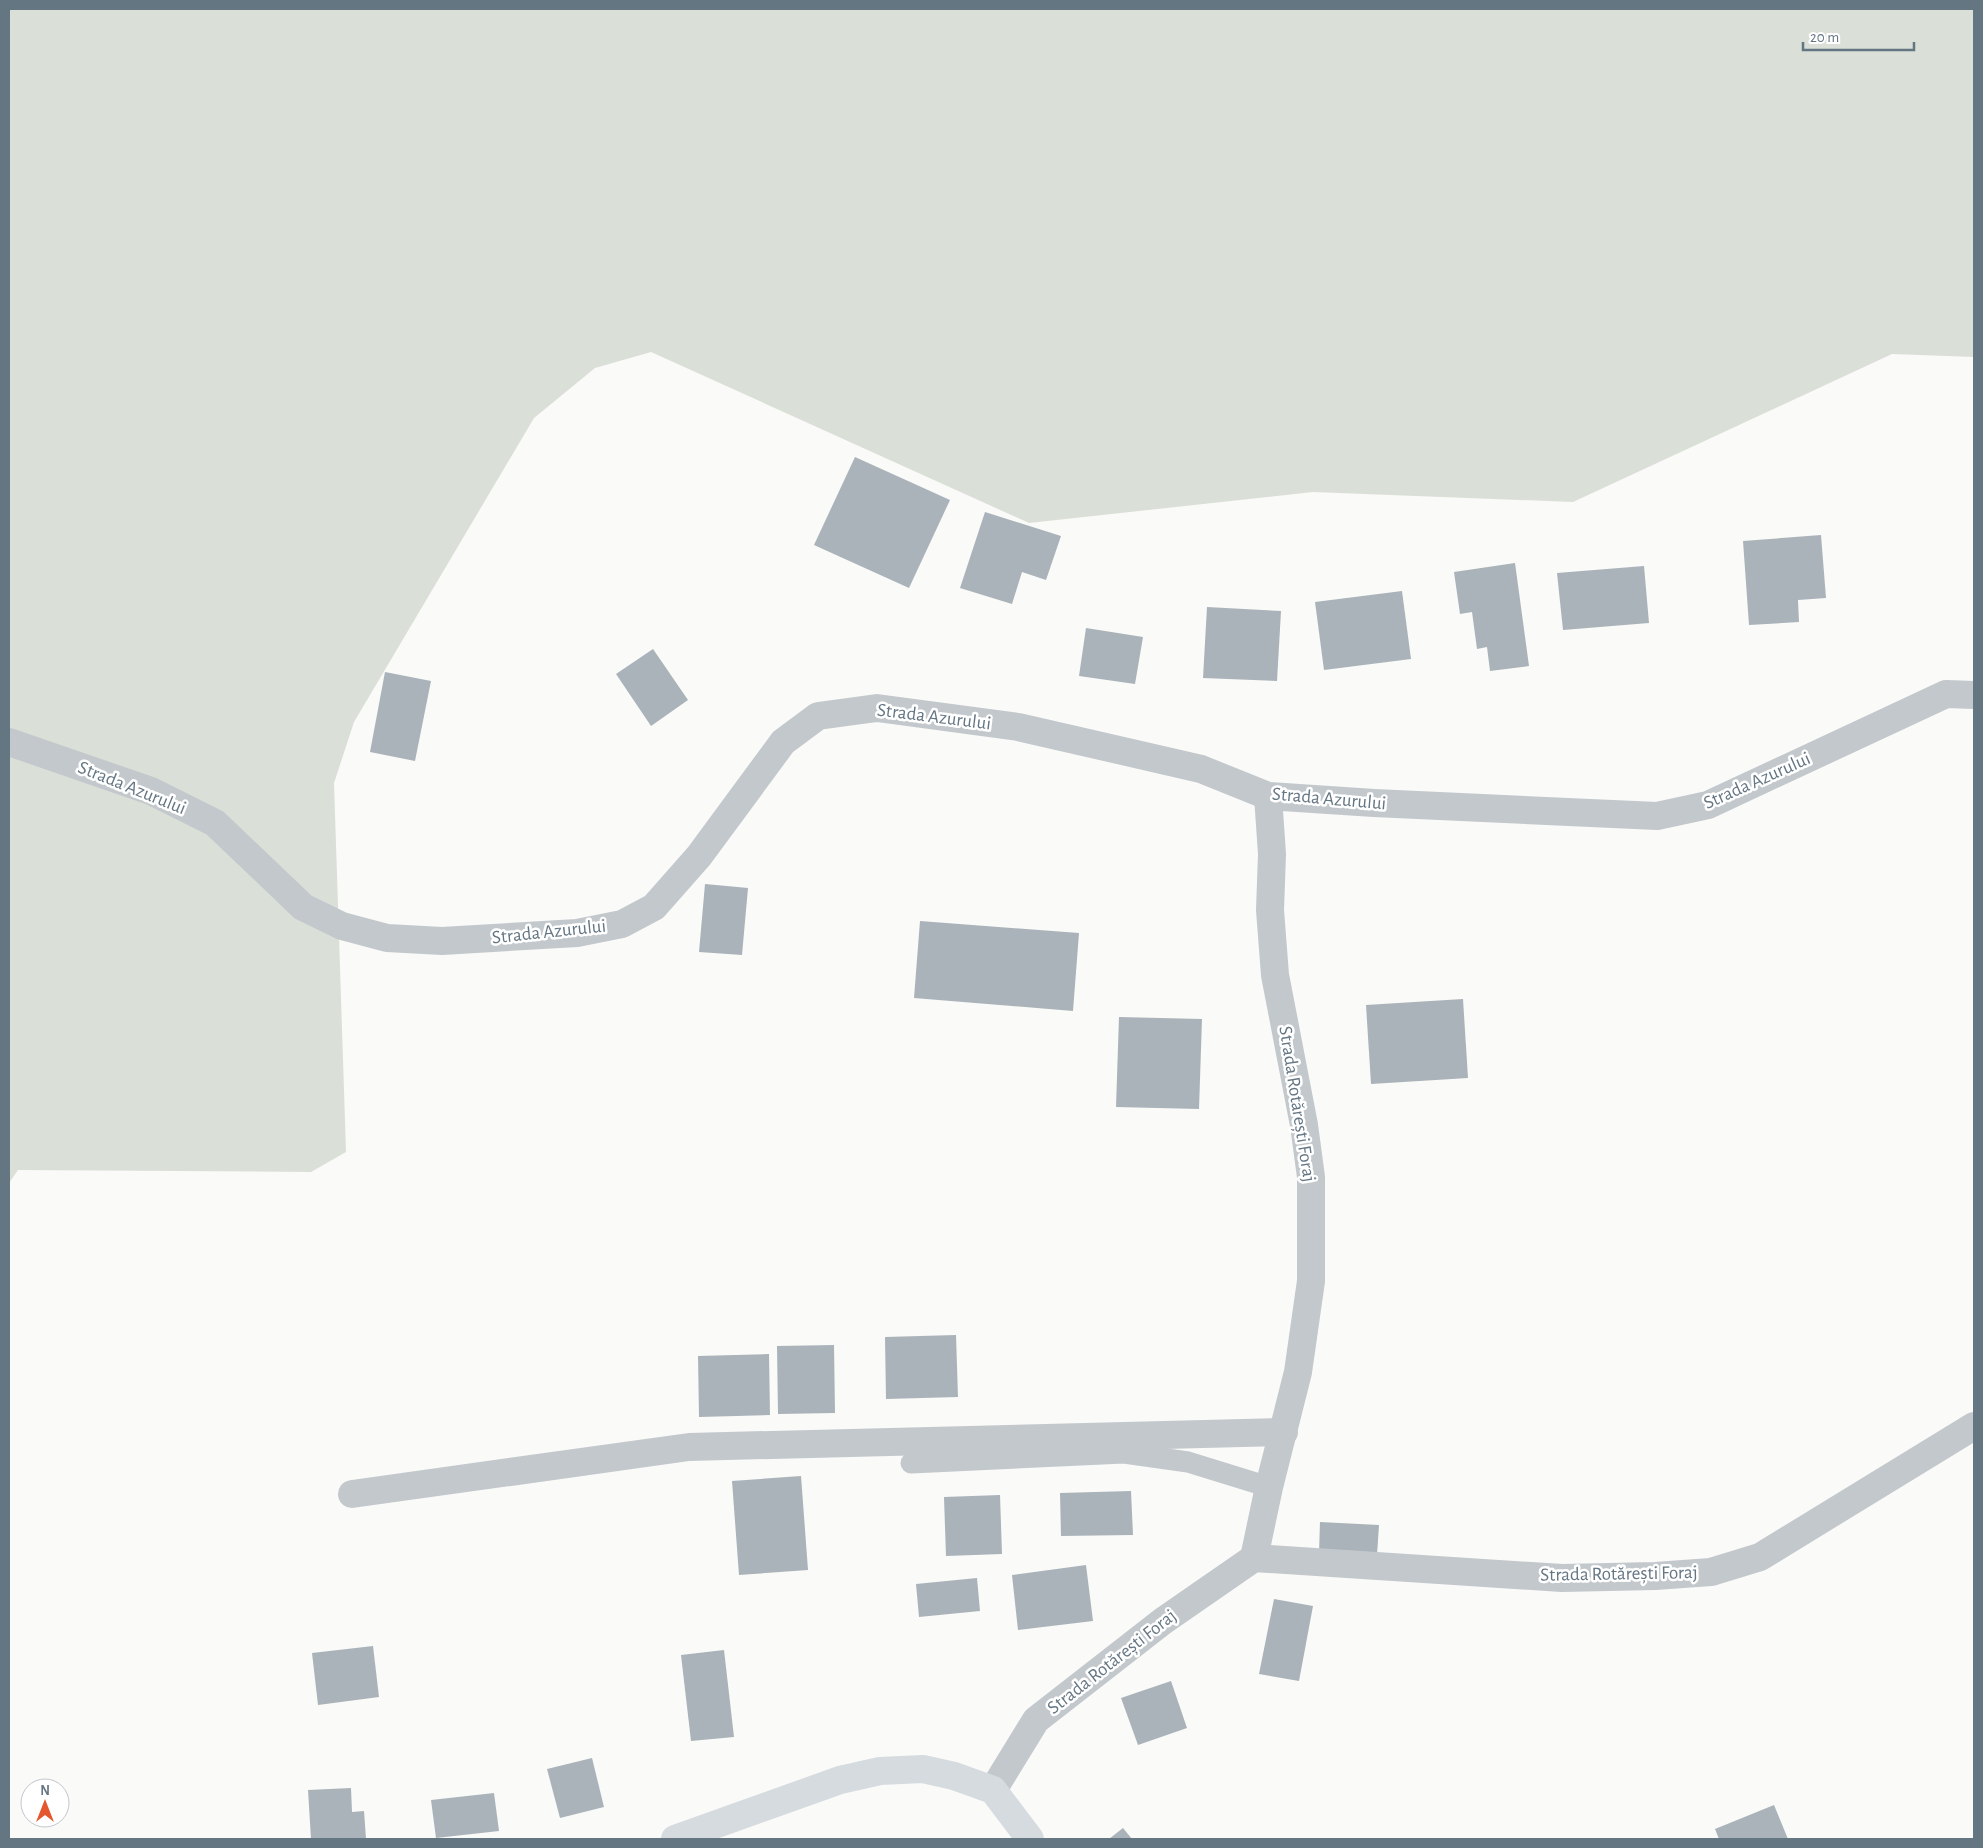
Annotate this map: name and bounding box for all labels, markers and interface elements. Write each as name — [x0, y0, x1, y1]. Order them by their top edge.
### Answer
scale bar — [1803, 20, 1914, 52]
text: 20 m — [1810, 30, 1839, 45]
street label: Strada Azurului — [876, 701, 992, 733]
street label: Strada Azurului — [1701, 749, 1813, 813]
street label: Strada Azurului — [75, 758, 189, 818]
street label: Strada Azurului — [1271, 785, 1387, 813]
street label: Strada Azurului — [491, 917, 607, 947]
street label: Strada Rotărești Foraj — [1274, 1025, 1319, 1183]
street label: Strada Rotărești Foraj — [1540, 1563, 1698, 1586]
street label: Strada Rotărești Foraj — [1044, 1606, 1181, 1719]
north arrow — [20, 1778, 70, 1828]
text: N — [40, 1784, 50, 1798]

